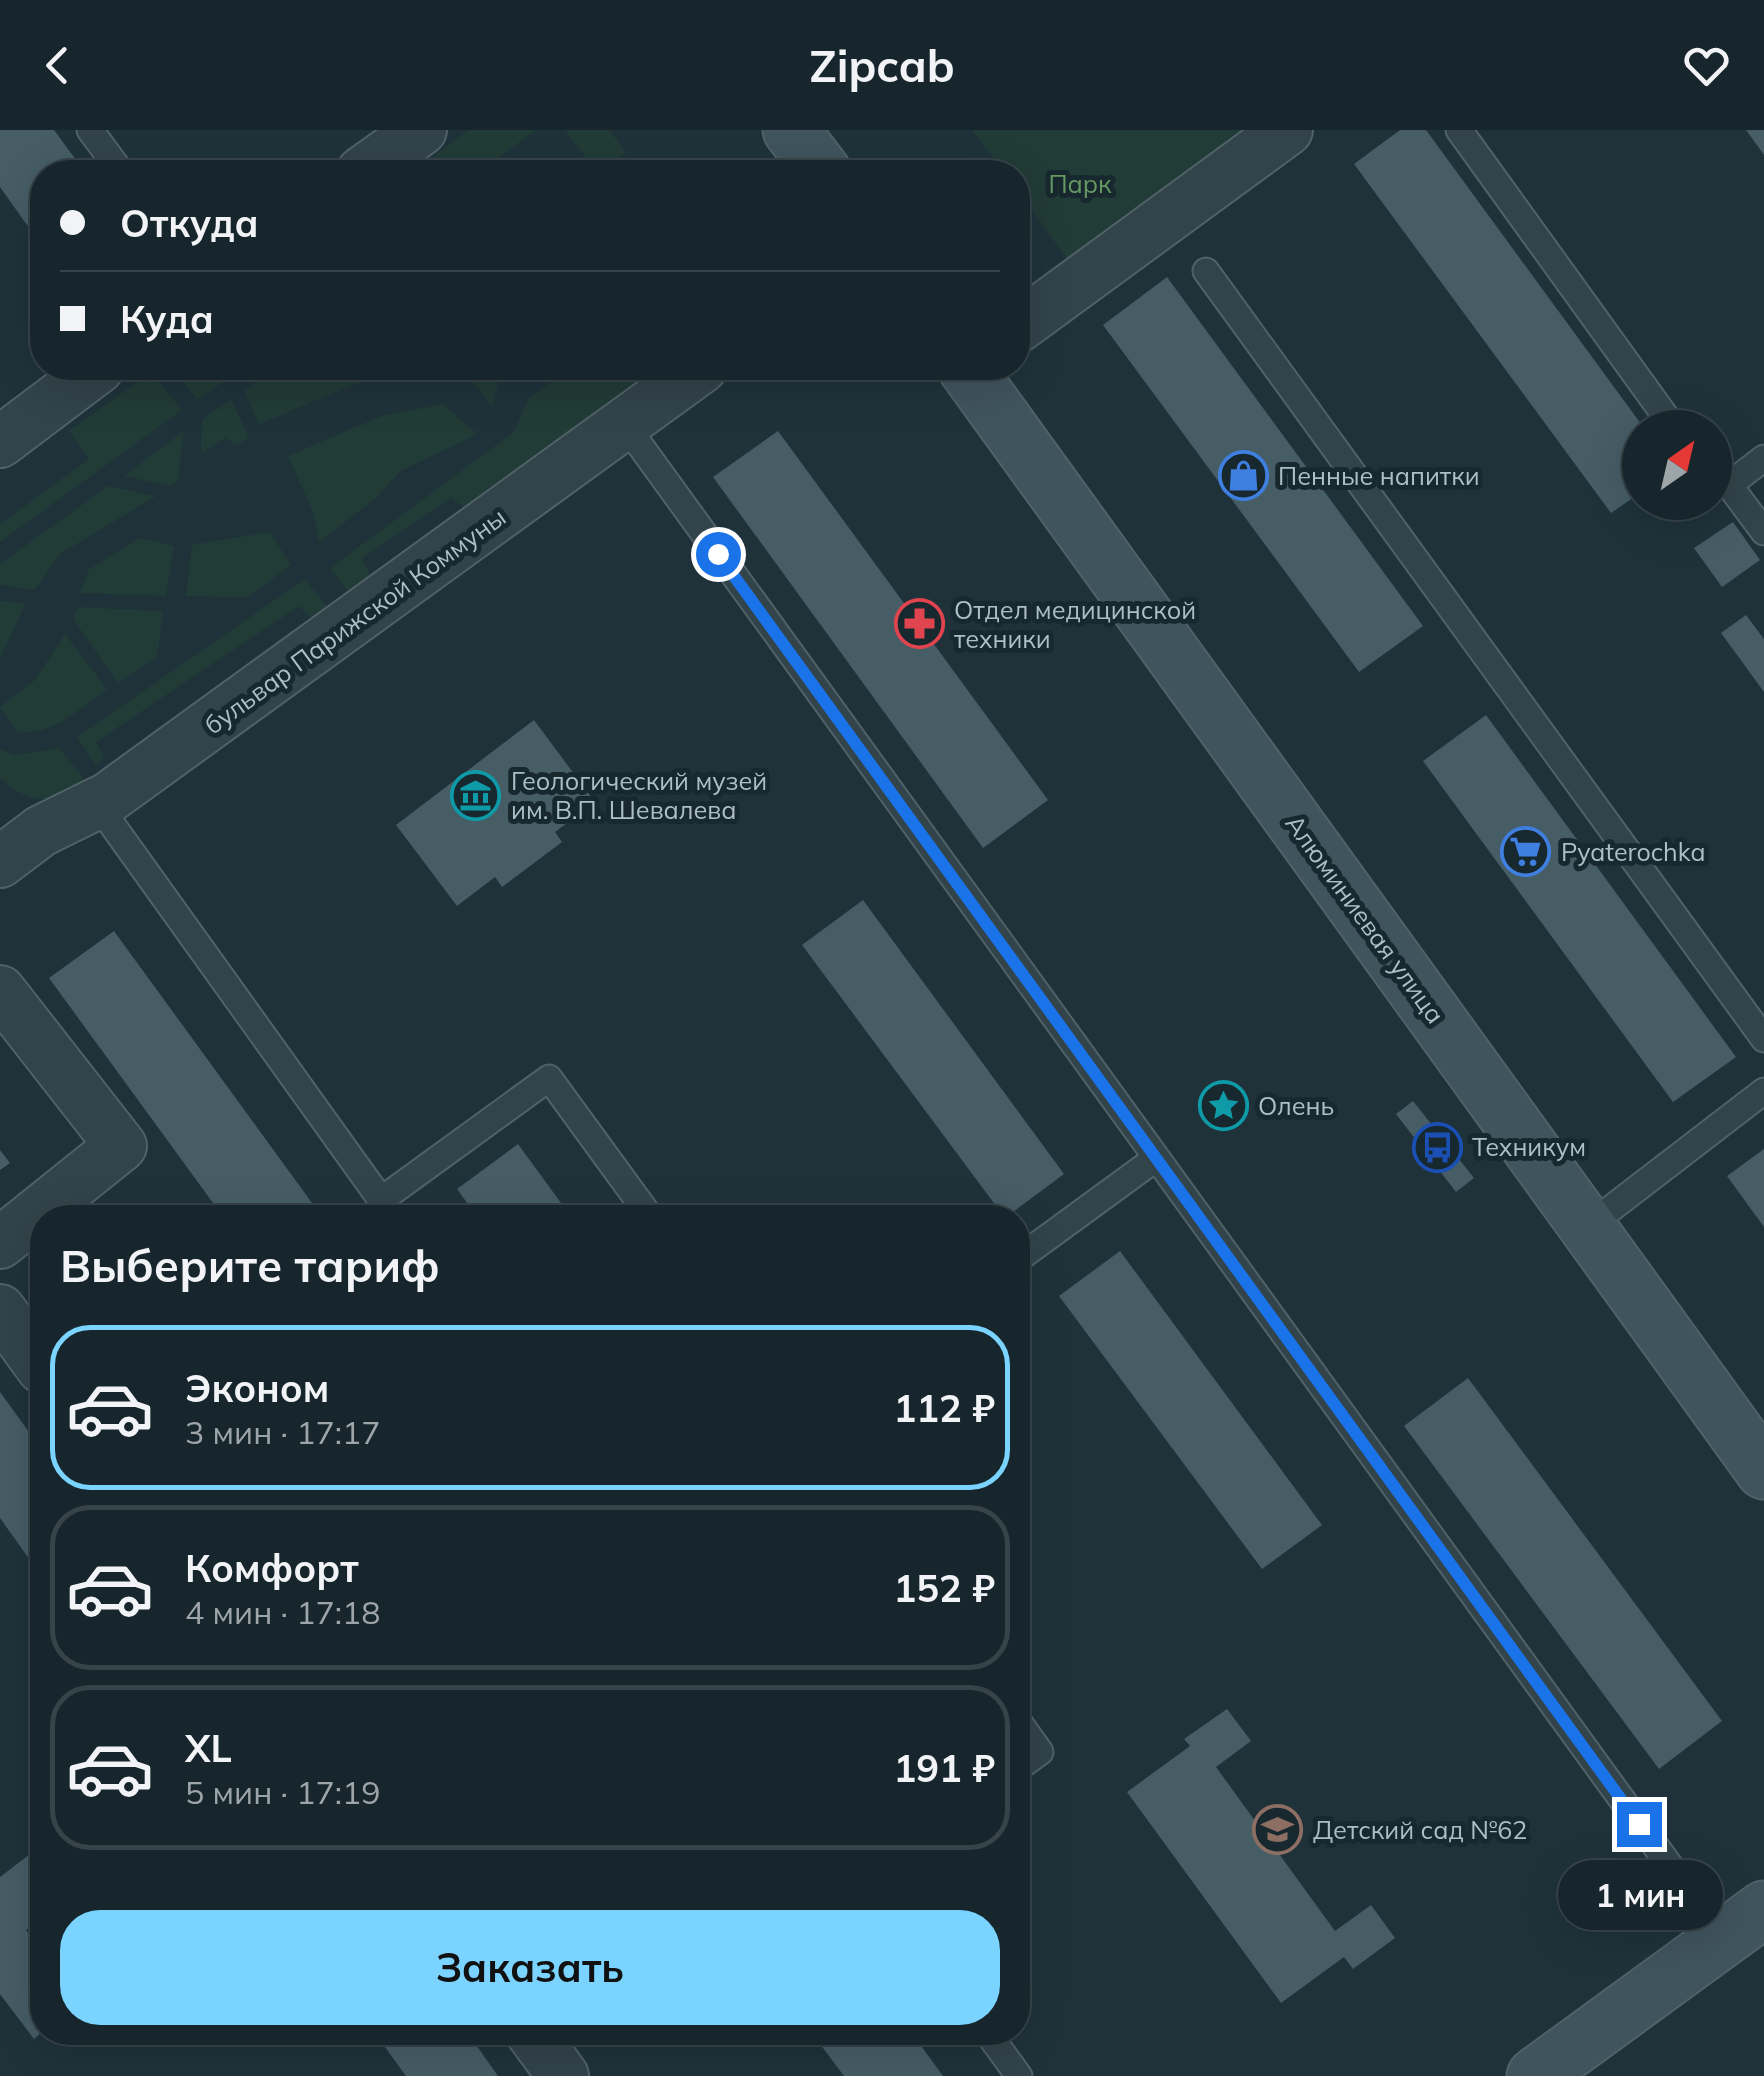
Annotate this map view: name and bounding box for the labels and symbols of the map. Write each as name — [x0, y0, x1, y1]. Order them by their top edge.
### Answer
park label: Парк — [1048, 168, 1112, 199]
north arrow — [1622, 410, 1732, 520]
shop icon: Пенные напитки — [1217, 450, 1269, 502]
place label: Пенные напитки — [1278, 460, 1480, 491]
street label: бульвар Парижской Коммуны — [198, 501, 511, 740]
route start — [696, 532, 741, 577]
place label: Отдел медицинской техники — [954, 594, 1196, 654]
pharmacy icon: Отдел медицинской техники — [893, 598, 945, 650]
place label: Геологический музей им. В.П. Шевалева — [511, 765, 767, 825]
museum icon: Геологический музей им. В.П. Шевалева — [450, 769, 502, 821]
street label: Алюминиевая улица — [1279, 808, 1452, 1029]
supermarket icon: Pyaterochka — [1500, 826, 1552, 878]
place label: Pyaterochka — [1561, 836, 1705, 867]
place icon: Олень — [1197, 1080, 1249, 1132]
place label: Олень — [1258, 1090, 1334, 1121]
bus stop icon: Техникум — [1411, 1121, 1463, 1173]
place label: Техникум — [1472, 1131, 1586, 1162]
route end — [1617, 1802, 1662, 1847]
school or university icon: Детский сад №62 — [1252, 1804, 1304, 1856]
place label: Детский сад №62 — [1313, 1814, 1527, 1845]
callout: 1 мин — [1556, 1859, 1722, 1929]

